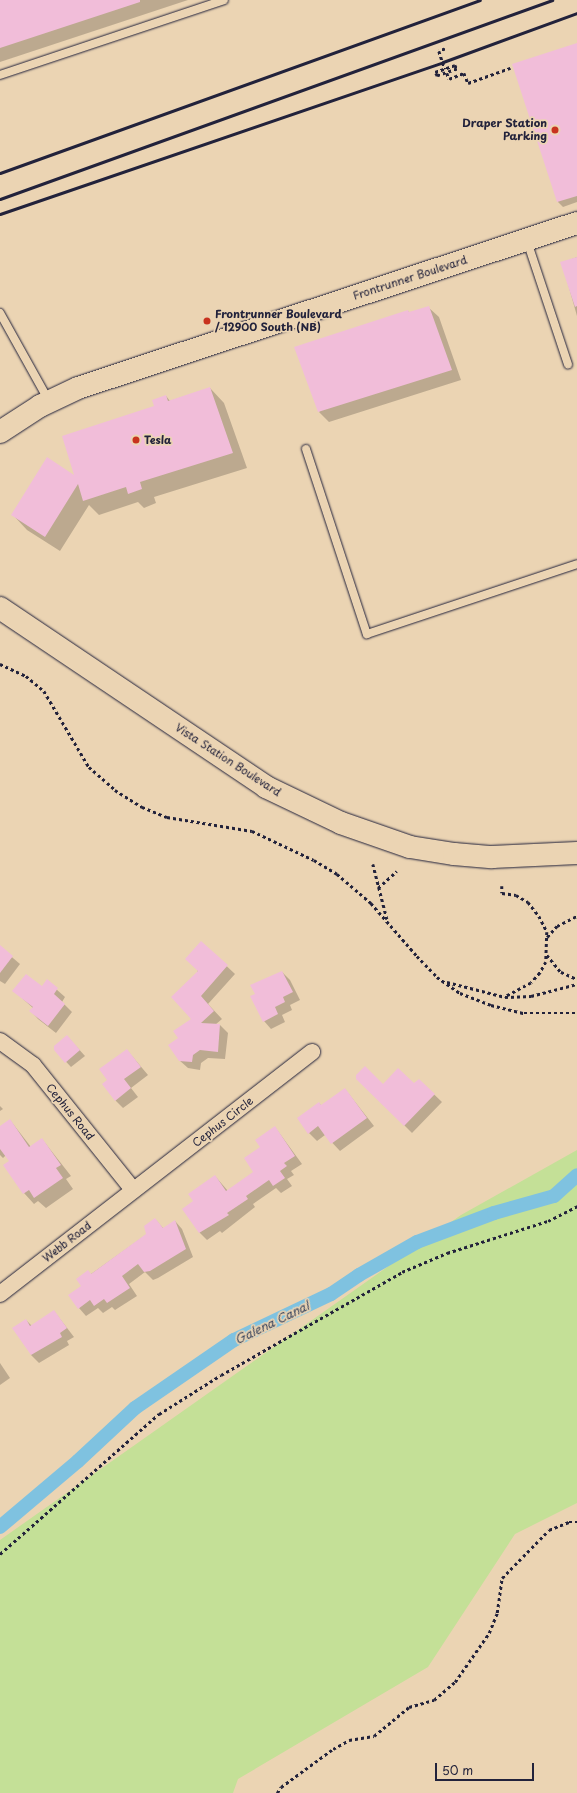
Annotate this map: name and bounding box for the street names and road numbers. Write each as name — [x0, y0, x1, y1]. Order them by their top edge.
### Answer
street label: Frontrunner Boulevard — [351, 253, 469, 303]
street label: Vista Station Boulevard — [172, 721, 284, 799]
street label: Cephus Road — [43, 1081, 97, 1143]
street label: Cephus Circle — [190, 1094, 256, 1150]
street label: Webb Road — [40, 1219, 94, 1265]

